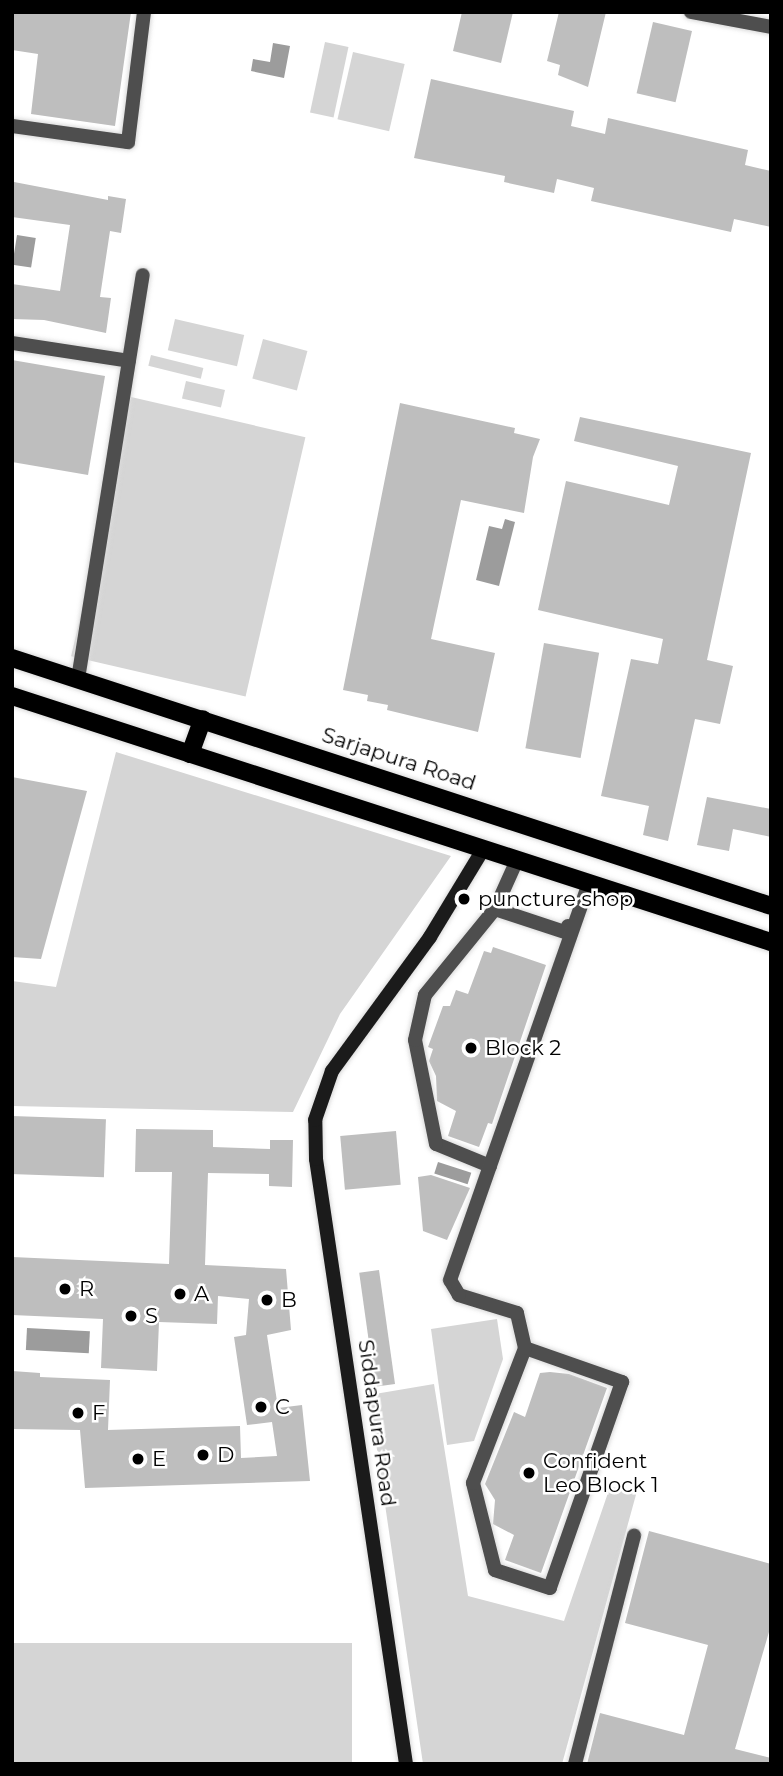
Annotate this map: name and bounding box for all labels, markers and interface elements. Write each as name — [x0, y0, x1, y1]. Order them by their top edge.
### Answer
street label: Sarjapura Road — [319, 722, 479, 796]
place label: puncture shop — [478, 886, 633, 912]
marker: puncture shop — [456, 891, 472, 907]
place label: Block 2 — [485, 1035, 561, 1061]
marker: Block 2 — [463, 1040, 479, 1056]
place label: R — [79, 1276, 94, 1302]
marker: R — [57, 1281, 73, 1297]
place label: A — [194, 1281, 209, 1307]
marker: A — [172, 1286, 188, 1302]
place label: B — [281, 1287, 297, 1313]
marker: B — [259, 1292, 275, 1308]
place label: S — [145, 1303, 158, 1329]
marker: S — [123, 1308, 139, 1324]
street label: Siddapura Road — [353, 1338, 401, 1508]
place label: C — [275, 1394, 290, 1420]
marker: C — [253, 1399, 269, 1415]
place label: F — [92, 1400, 105, 1426]
marker: F — [70, 1405, 86, 1421]
place label: D — [217, 1442, 234, 1468]
place label: E — [152, 1446, 166, 1472]
marker: D — [195, 1447, 211, 1463]
place label: Confident Leo Block 1 — [543, 1448, 659, 1498]
marker: E — [130, 1451, 146, 1467]
marker: Confident Leo Block 1 — [521, 1465, 537, 1481]

